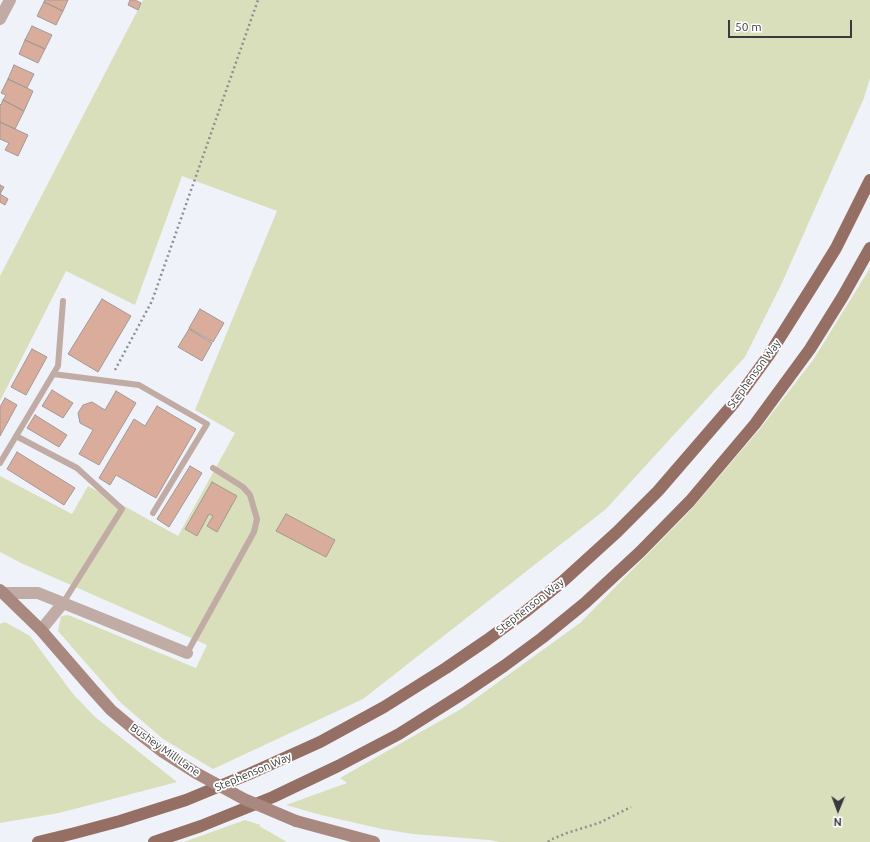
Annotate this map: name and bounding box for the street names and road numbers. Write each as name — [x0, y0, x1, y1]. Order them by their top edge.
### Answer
street label: Stephenson Way — [725, 337, 783, 411]
street label: Stephenson Way — [494, 576, 566, 636]
street label: Bushey Mill Lane — [127, 721, 203, 779]
street label: Stephenson Way — [213, 750, 293, 794]

